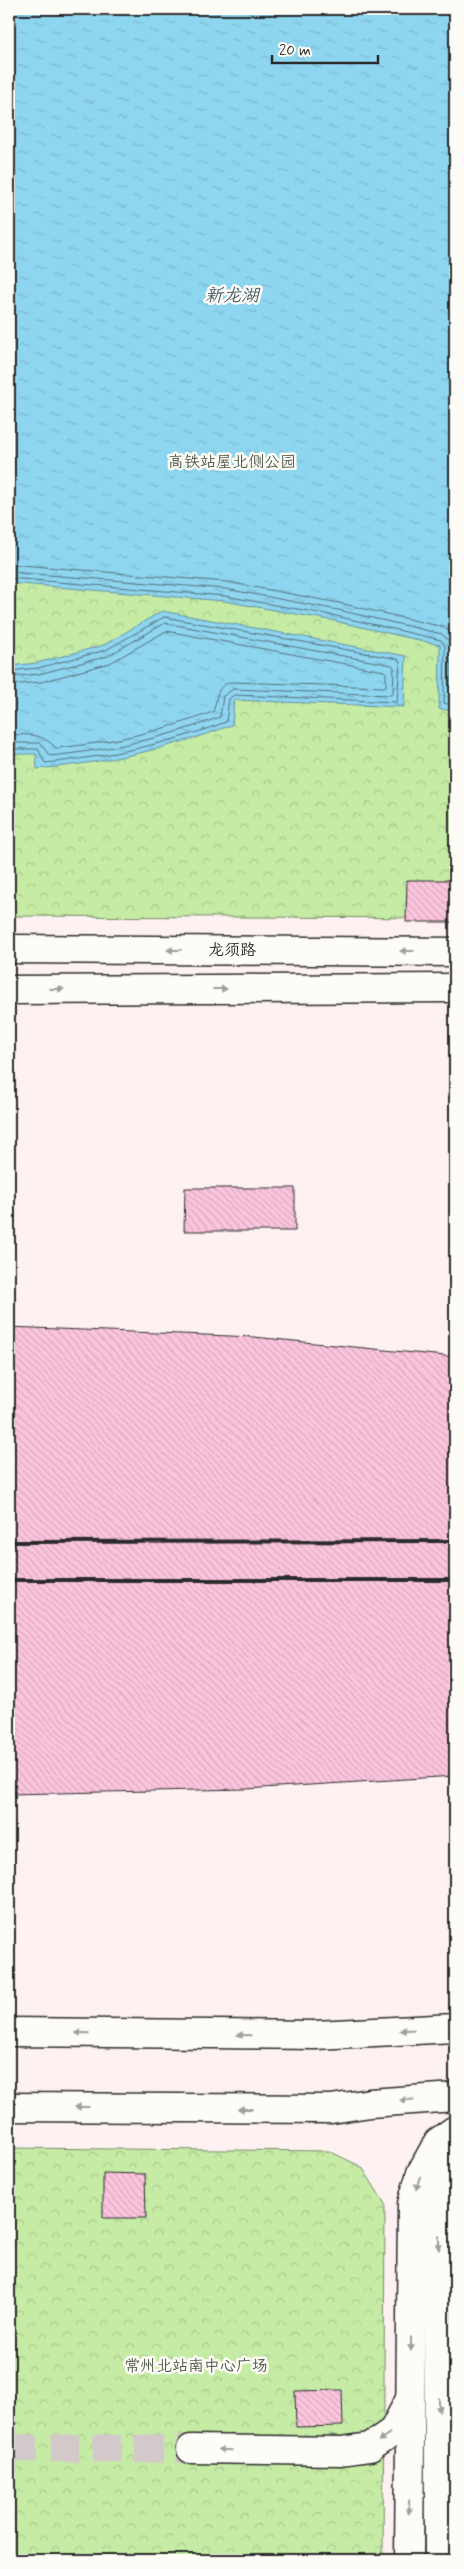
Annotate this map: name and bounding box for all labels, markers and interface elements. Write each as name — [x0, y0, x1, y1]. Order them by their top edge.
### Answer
scale bar — [272, 32, 378, 64]
text: 20 m — [279, 41, 311, 61]
water label: 新龙湖 — [205, 284, 261, 308]
park label: 高铁站屋北侧公园 — [168, 452, 296, 473]
street label: 龙须路 — [208, 940, 256, 961]
one-way arrow — [166, 946, 182, 954]
one-way arrow — [398, 947, 414, 955]
one-way arrow — [50, 985, 66, 993]
one-way arrow — [212, 985, 228, 993]
one-way arrow — [398, 2027, 414, 2035]
one-way arrow — [73, 2029, 89, 2037]
one-way arrow — [236, 2030, 252, 2038]
one-way arrow — [398, 2097, 414, 2105]
one-way arrow — [74, 2103, 90, 2111]
one-way arrow — [237, 2105, 253, 2113]
one-way arrow — [414, 2175, 422, 2190]
one-way arrow — [435, 2235, 443, 2251]
one-way arrow — [407, 2336, 415, 2352]
park label: 常州北站南中心广场 — [124, 2356, 268, 2377]
one-way arrow — [435, 2398, 443, 2414]
one-way arrow — [377, 2432, 391, 2442]
one-way arrow — [217, 2446, 233, 2454]
one-way arrow — [405, 2499, 413, 2515]

